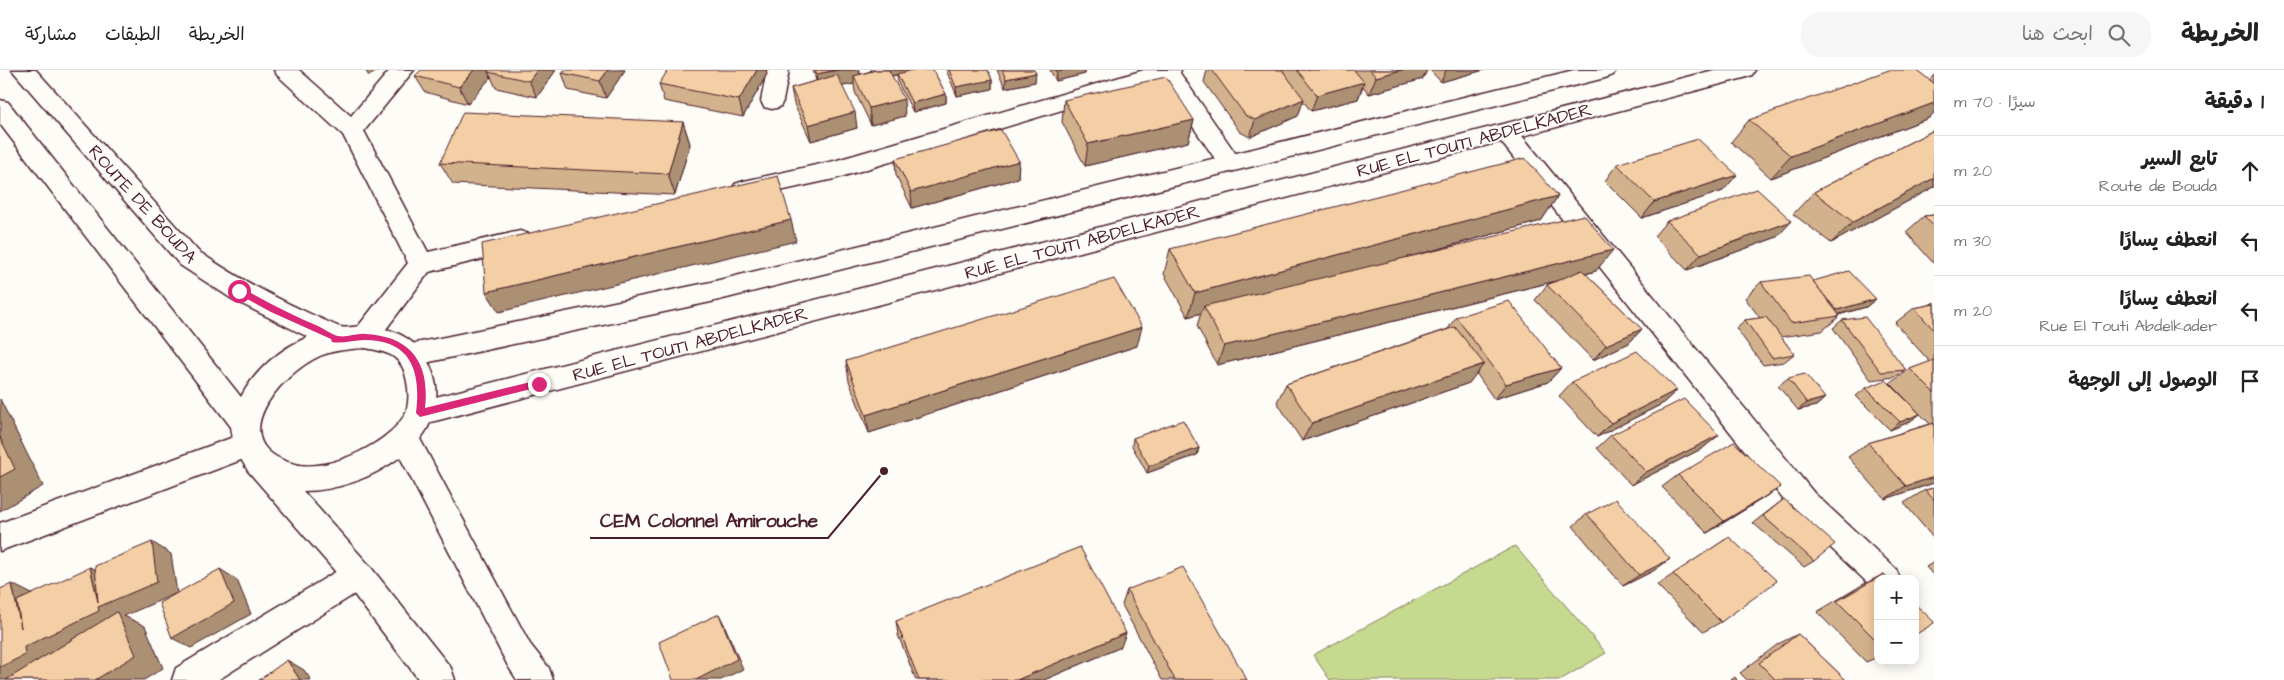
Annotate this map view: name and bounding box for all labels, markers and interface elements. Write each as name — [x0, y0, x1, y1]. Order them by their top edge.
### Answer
search box — [1801, 12, 2151, 57]
text: الخريطة — [2181, 17, 2259, 51]
text: ابحث هنا — [2022, 21, 2093, 48]
icon: search — [2105, 21, 2133, 49]
text: مشاركة — [25, 22, 77, 47]
text: الطبقات — [105, 22, 161, 47]
text: الخريطة — [189, 22, 245, 47]
text: 1 دقيقة — [2204, 87, 2264, 116]
text: سيرًا · 70 m — [1954, 91, 2036, 113]
street label: RUE EL TOUTI ABDELKADER — [1354, 97, 1594, 184]
street label: ROUTE DE BOUDA — [83, 140, 203, 269]
text: تابع السير — [2142, 146, 2217, 173]
icon: ahead — [2236, 157, 2264, 185]
text: 20 m — [1954, 160, 1992, 182]
text: Route de Bouda — [2099, 175, 2217, 197]
street label: RUE EL TOUTI ABDELKADER — [962, 199, 1202, 286]
text: انعطف يسارًا — [2120, 227, 2217, 254]
icon: left — [2236, 227, 2264, 255]
text: 30 m — [1954, 230, 1991, 252]
route start — [228, 280, 251, 303]
text: انعطف يسارًا — [2120, 286, 2217, 313]
icon: left — [2236, 297, 2264, 325]
text: 20 m — [1954, 300, 1992, 322]
street label: RUE EL TOUTI ABDELKADER — [570, 301, 810, 388]
text: Rue El Touti Abdelkader — [2039, 315, 2217, 337]
text: الوصول إلى الوجهة — [2068, 367, 2217, 394]
icon: arrive — [2236, 367, 2264, 395]
route end — [528, 373, 551, 396]
callout: CEM Colonnel Amirouche — [590, 504, 828, 538]
text: CEM Colonnel Amirouche — [600, 508, 819, 535]
map controls — [1874, 575, 1919, 665]
button: + — [1874, 575, 1919, 620]
button: − — [1874, 620, 1919, 665]

